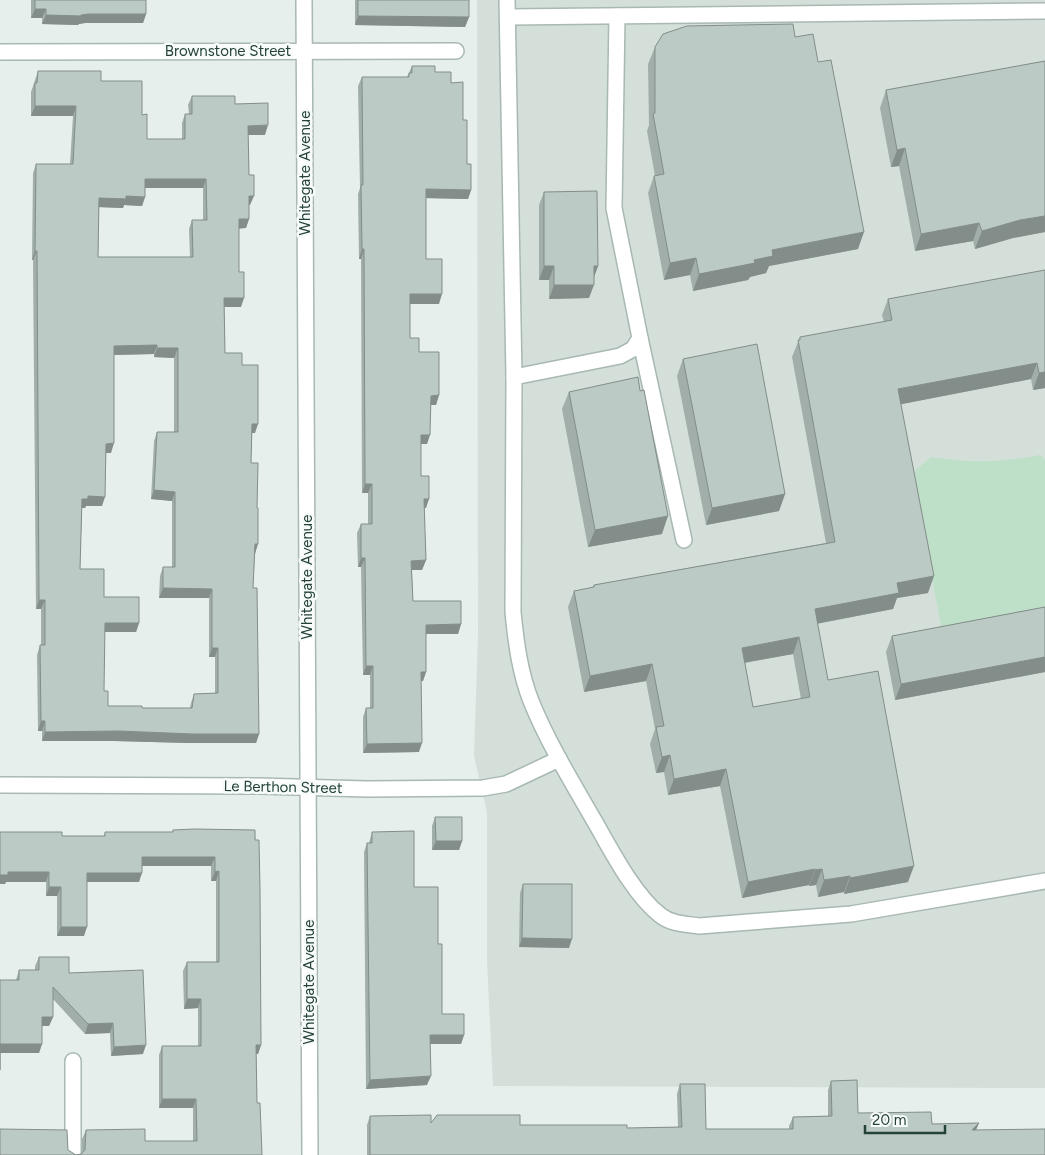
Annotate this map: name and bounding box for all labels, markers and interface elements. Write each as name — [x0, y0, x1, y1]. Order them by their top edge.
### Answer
street label: Brownstone Street — [165, 42, 292, 60]
street label: Whitegate Avenue — [296, 111, 314, 235]
street label: Whitegate Avenue — [298, 515, 316, 639]
street label: Le Berthon Street — [223, 777, 343, 797]
street label: Whitegate Avenue — [300, 920, 318, 1044]
scale bar — [865, 1102, 945, 1134]
text: 20 m — [872, 1111, 906, 1129]

